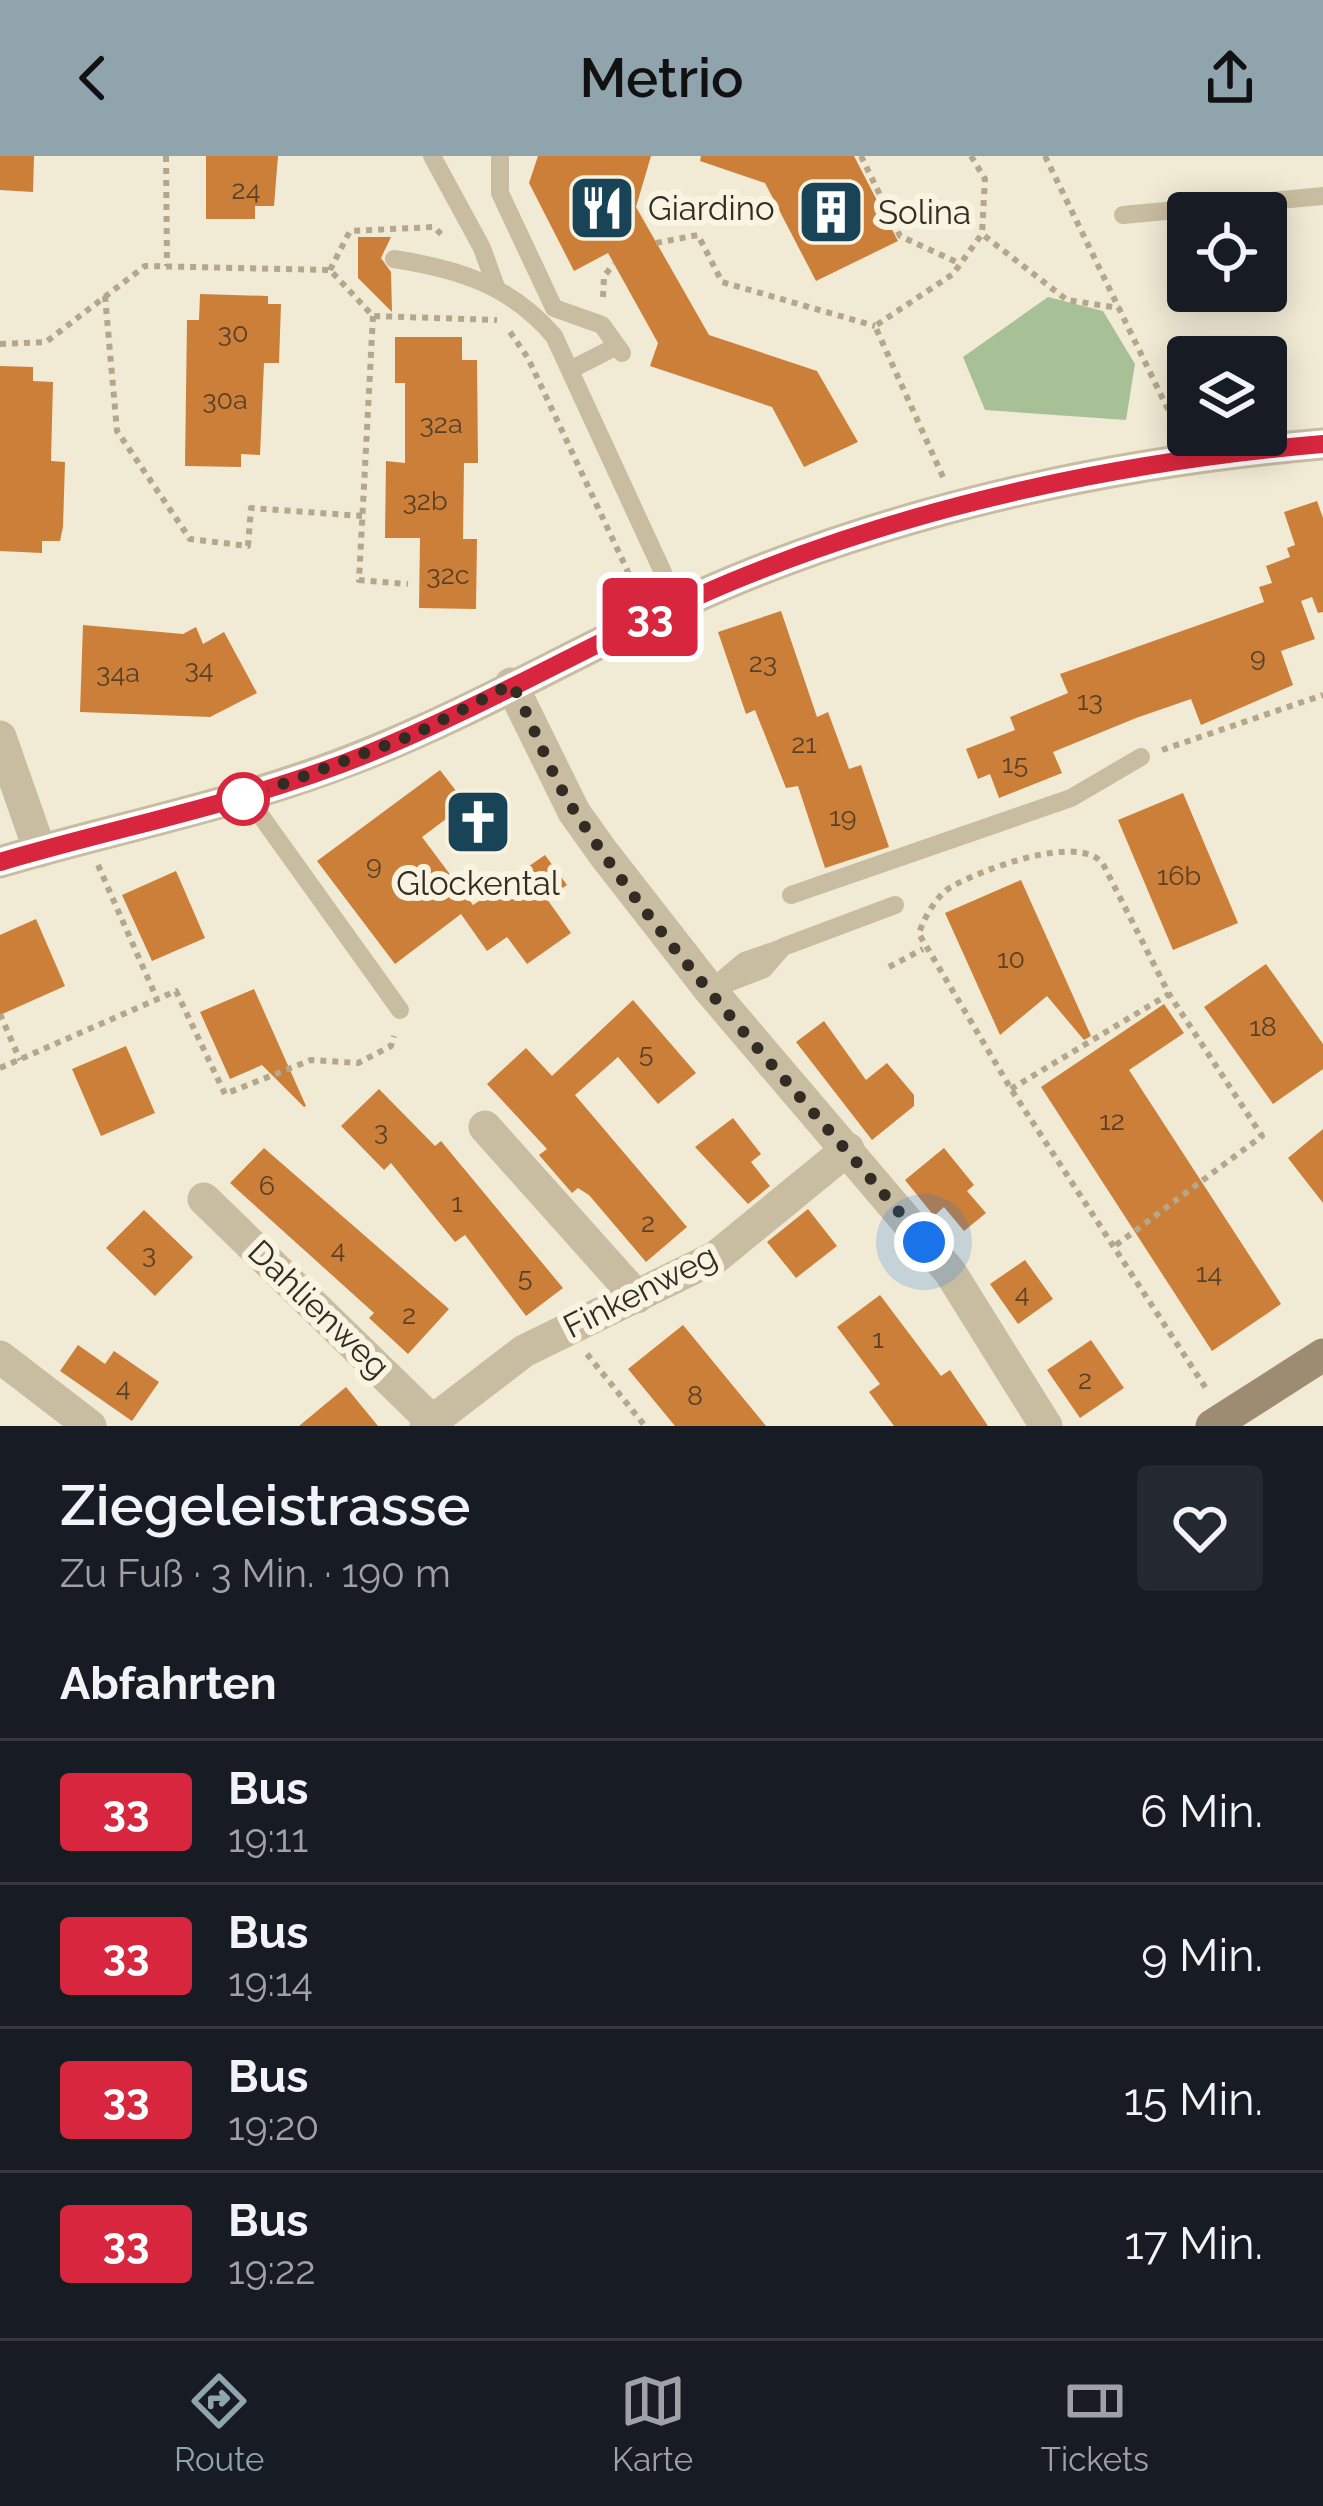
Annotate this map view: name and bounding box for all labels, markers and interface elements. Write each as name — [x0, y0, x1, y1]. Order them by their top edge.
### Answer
icon: back — [60, 45, 126, 111]
icon: share — [1197, 45, 1263, 111]
text: Metrio — [580, 46, 743, 110]
restaurant icon: Giardino — [567, 173, 637, 243]
house number: 24 — [232, 174, 260, 205]
building icon: Solina — [796, 177, 866, 247]
place label: Giardino — [648, 189, 775, 228]
map controls — [1167, 192, 1287, 456]
button: locate — [1167, 192, 1287, 312]
place label: Solina — [878, 193, 971, 232]
house number: 30 — [218, 317, 248, 348]
button: layers — [1167, 336, 1287, 456]
house number: 30a — [202, 384, 248, 415]
house number: 32a — [419, 408, 463, 439]
house number: 32b — [402, 485, 448, 516]
house number: 32c — [426, 559, 470, 590]
line badge: 33 — [596, 578, 704, 656]
text: 33 — [627, 592, 673, 641]
house number: 9 — [1250, 641, 1266, 672]
house number: 23 — [749, 647, 777, 678]
house number: 34 — [184, 653, 214, 684]
house number: 34a — [96, 657, 140, 688]
house number: 13 — [1077, 685, 1103, 716]
house number: 21 — [791, 728, 817, 759]
house number: 15 — [1002, 748, 1028, 779]
unlabelled marker — [218, 774, 268, 824]
church icon: Glockental — [443, 787, 513, 857]
house number: 19 — [829, 801, 857, 832]
house number: 9 — [366, 849, 382, 880]
house number: 16b — [1157, 860, 1201, 891]
place label: Glockental — [396, 864, 561, 903]
house number: 10 — [997, 943, 1025, 974]
house number: 18 — [1249, 1011, 1277, 1042]
house number: 5 — [639, 1037, 653, 1068]
house number: 12 — [1099, 1105, 1125, 1136]
house number: 3 — [374, 1115, 388, 1146]
house number: 6 — [259, 1170, 275, 1201]
house number: 1 — [451, 1187, 463, 1218]
house number: 2 — [641, 1207, 655, 1238]
your location — [894, 1212, 954, 1272]
street label: Dahlienweg — [240, 1232, 398, 1386]
house number: 4 — [331, 1233, 345, 1264]
street label: Finkenweg — [557, 1236, 723, 1346]
house number: 3 — [142, 1238, 156, 1269]
house number: 14 — [1196, 1257, 1222, 1288]
house number: 5 — [518, 1261, 532, 1292]
house number: 4 — [1015, 1277, 1029, 1308]
house number: 2 — [402, 1299, 416, 1330]
house number: 1 — [872, 1323, 884, 1354]
house number: 2 — [1078, 1364, 1092, 1395]
house number: 4 — [116, 1371, 130, 1402]
house number: 8 — [687, 1380, 703, 1411]
button: heart — [1137, 1465, 1263, 1591]
text: Ziegeleistrasse — [60, 1471, 470, 1538]
text: Zu Fuß · 3 Min. · 190 m — [60, 1550, 451, 1596]
text: Abfahrten — [60, 1657, 277, 1710]
text: Bus — [228, 1762, 309, 1815]
text: 6 Min. — [1140, 1785, 1263, 1838]
text: 33 — [103, 1787, 149, 1836]
text: 19:11 — [228, 1815, 308, 1861]
text: Bus — [228, 1906, 309, 1959]
text: 9 Min. — [1141, 1929, 1263, 1982]
text: 33 — [103, 1931, 149, 1980]
text: 19:14 — [228, 1959, 313, 2005]
text: Bus — [228, 2050, 309, 2103]
text: 15 Min. — [1124, 2073, 1263, 2126]
text: 33 — [103, 2075, 149, 2124]
text: 19:20 — [228, 2103, 319, 2149]
text: Bus — [228, 2194, 309, 2247]
text: 17 Min. — [1124, 2217, 1263, 2270]
text: 33 — [103, 2219, 149, 2268]
text: 19:22 — [228, 2247, 316, 2293]
tab: Route — [174, 2368, 264, 2479]
tab: Karte — [612, 2368, 693, 2479]
tab: Tickets — [1041, 2368, 1149, 2479]

